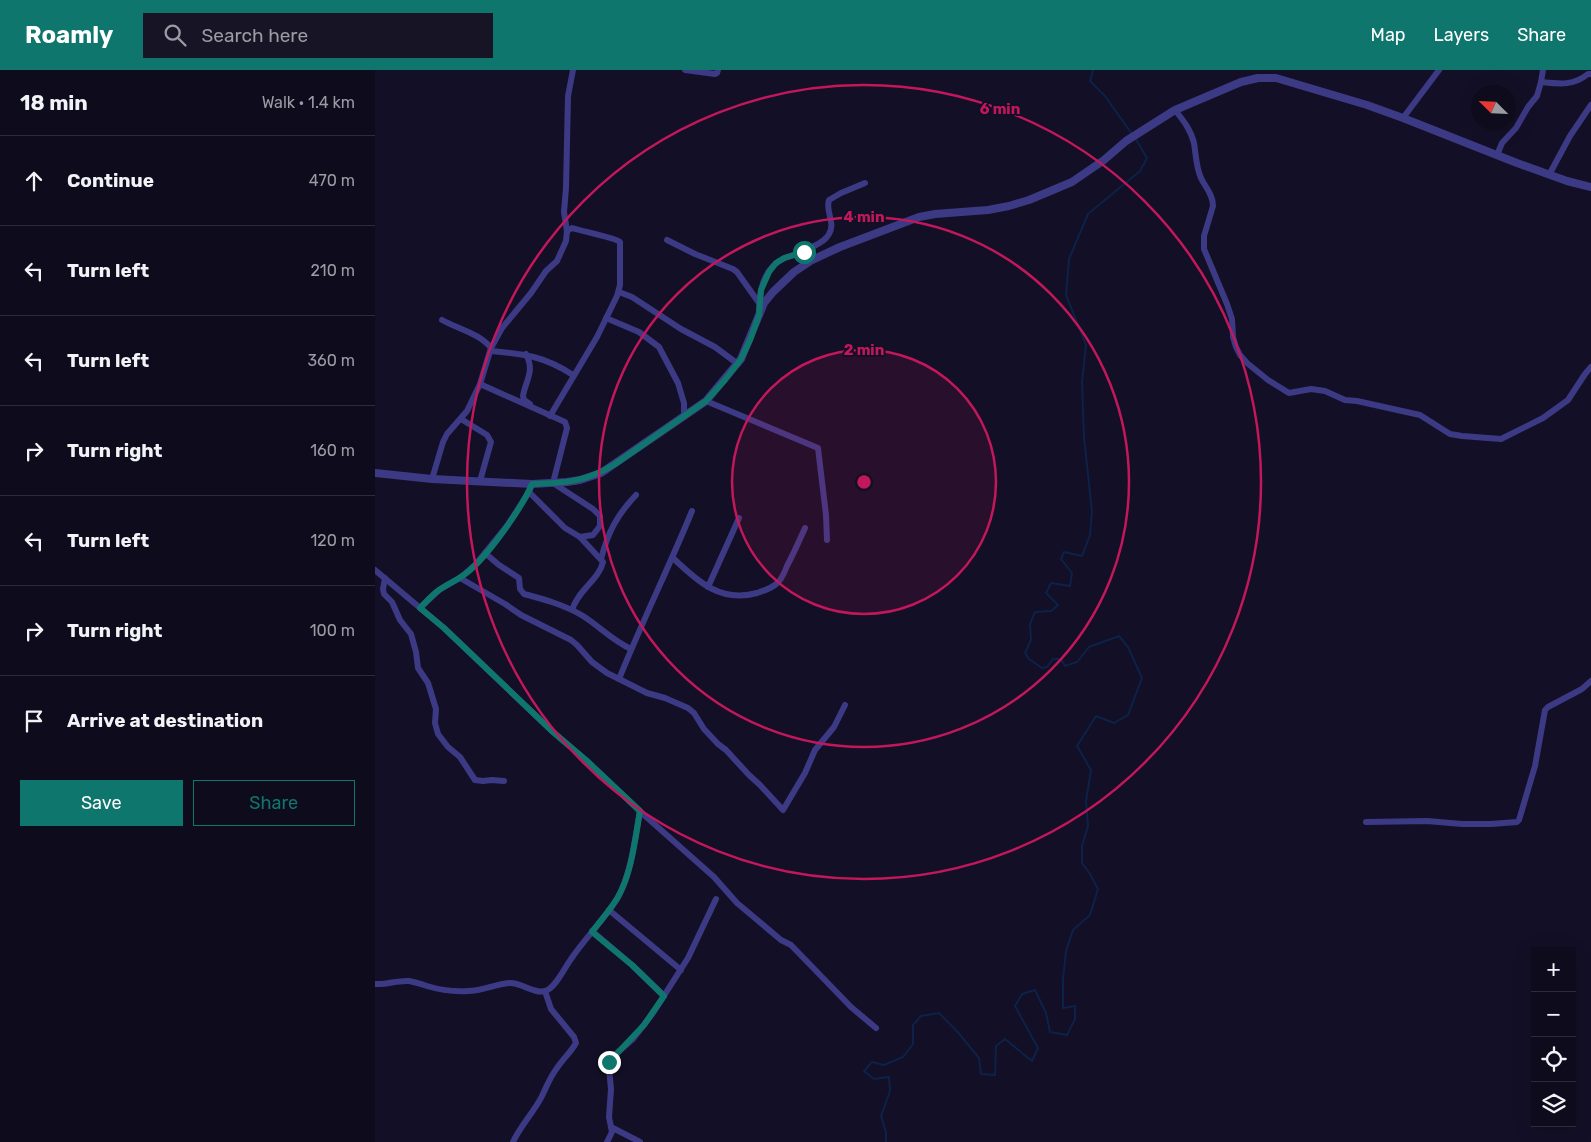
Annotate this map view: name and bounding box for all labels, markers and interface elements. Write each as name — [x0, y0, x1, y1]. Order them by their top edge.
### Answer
search box — [143, 13, 493, 58]
text: Roamly — [25, 21, 113, 49]
icon: search — [161, 21, 189, 49]
text: Search here — [201, 24, 308, 47]
text: Map — [1371, 24, 1406, 46]
text: Layers — [1434, 24, 1489, 46]
text: Share — [1517, 24, 1566, 46]
north arrow — [1471, 85, 1516, 130]
text: 18 min — [20, 90, 88, 115]
text: Walk · 1.4 km — [262, 93, 355, 112]
text: 6 min — [980, 100, 1020, 118]
icon: ahead — [20, 167, 48, 195]
text: Continue — [67, 169, 154, 192]
text: 470 m — [309, 171, 355, 190]
text: 4 min — [843, 208, 885, 226]
route start — [793, 241, 816, 264]
icon: left — [20, 257, 48, 285]
text: Turn left — [67, 259, 149, 282]
text: 210 m — [310, 261, 355, 280]
text: 2 min — [844, 341, 884, 359]
icon: left — [20, 347, 48, 375]
text: Turn left — [67, 349, 149, 372]
text: 360 m — [307, 351, 355, 370]
icon: right — [20, 437, 48, 465]
text: Turn right — [67, 439, 162, 462]
text: 160 m — [310, 441, 355, 460]
centre of rings — [855, 473, 873, 491]
icon: left — [20, 527, 48, 555]
text: Turn left — [67, 529, 149, 552]
text: 120 m — [310, 531, 355, 550]
icon: right — [20, 617, 48, 645]
text: Turn right — [67, 619, 162, 642]
text: 100 m — [310, 621, 355, 640]
icon: arrive — [20, 707, 48, 735]
text: Arrive at destination — [67, 709, 263, 732]
button: Save — [20, 780, 183, 826]
button: Share — [193, 780, 355, 826]
map controls — [1531, 947, 1576, 1127]
button: + — [1531, 947, 1576, 992]
button: − — [1531, 992, 1576, 1037]
button: locate — [1531, 1037, 1576, 1082]
route end — [598, 1051, 621, 1074]
button: layers — [1531, 1082, 1576, 1127]

